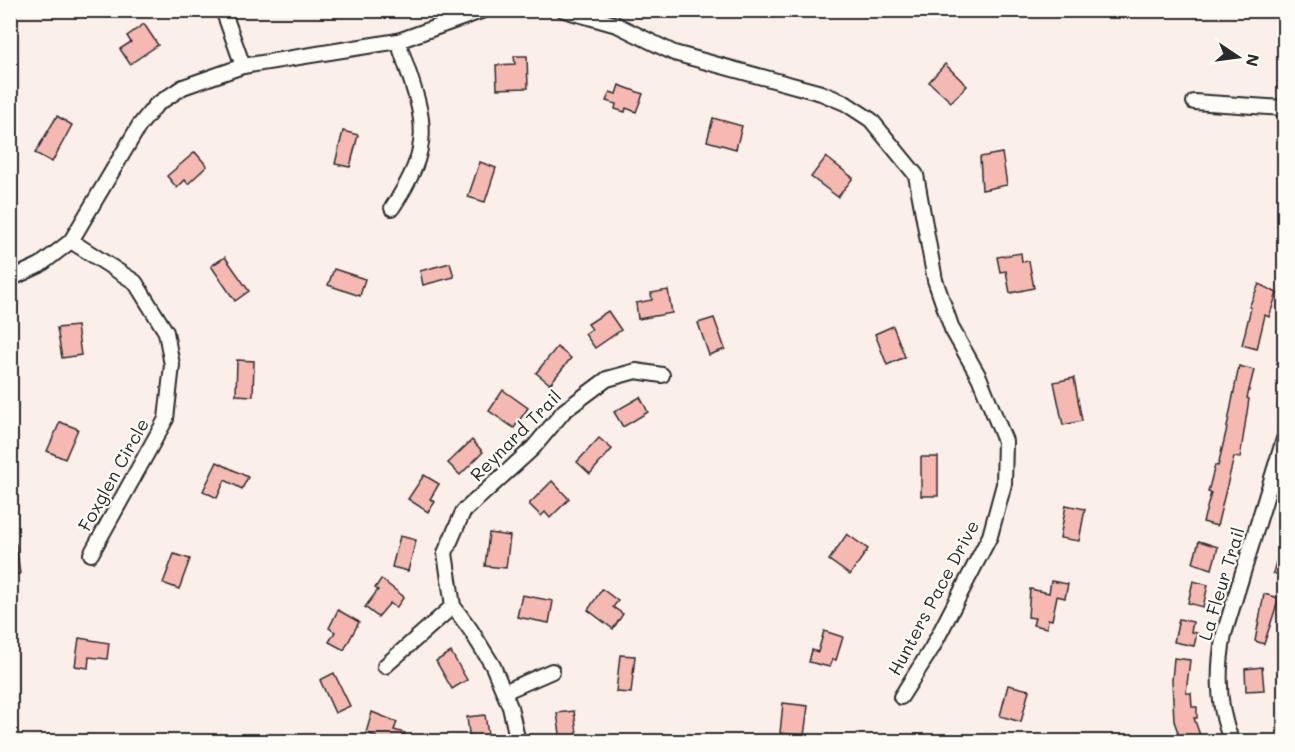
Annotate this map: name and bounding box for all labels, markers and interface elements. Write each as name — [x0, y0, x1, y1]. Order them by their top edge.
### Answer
north arrow — [1208, 27, 1268, 87]
text: N — [1242, 52, 1265, 69]
street label: Reynard Trail — [464, 384, 566, 486]
street label: Foxglen Circle — [72, 414, 154, 535]
street label: Hunters Pace Drive — [882, 516, 984, 679]
street label: La Fleur Trail — [1192, 524, 1250, 643]

